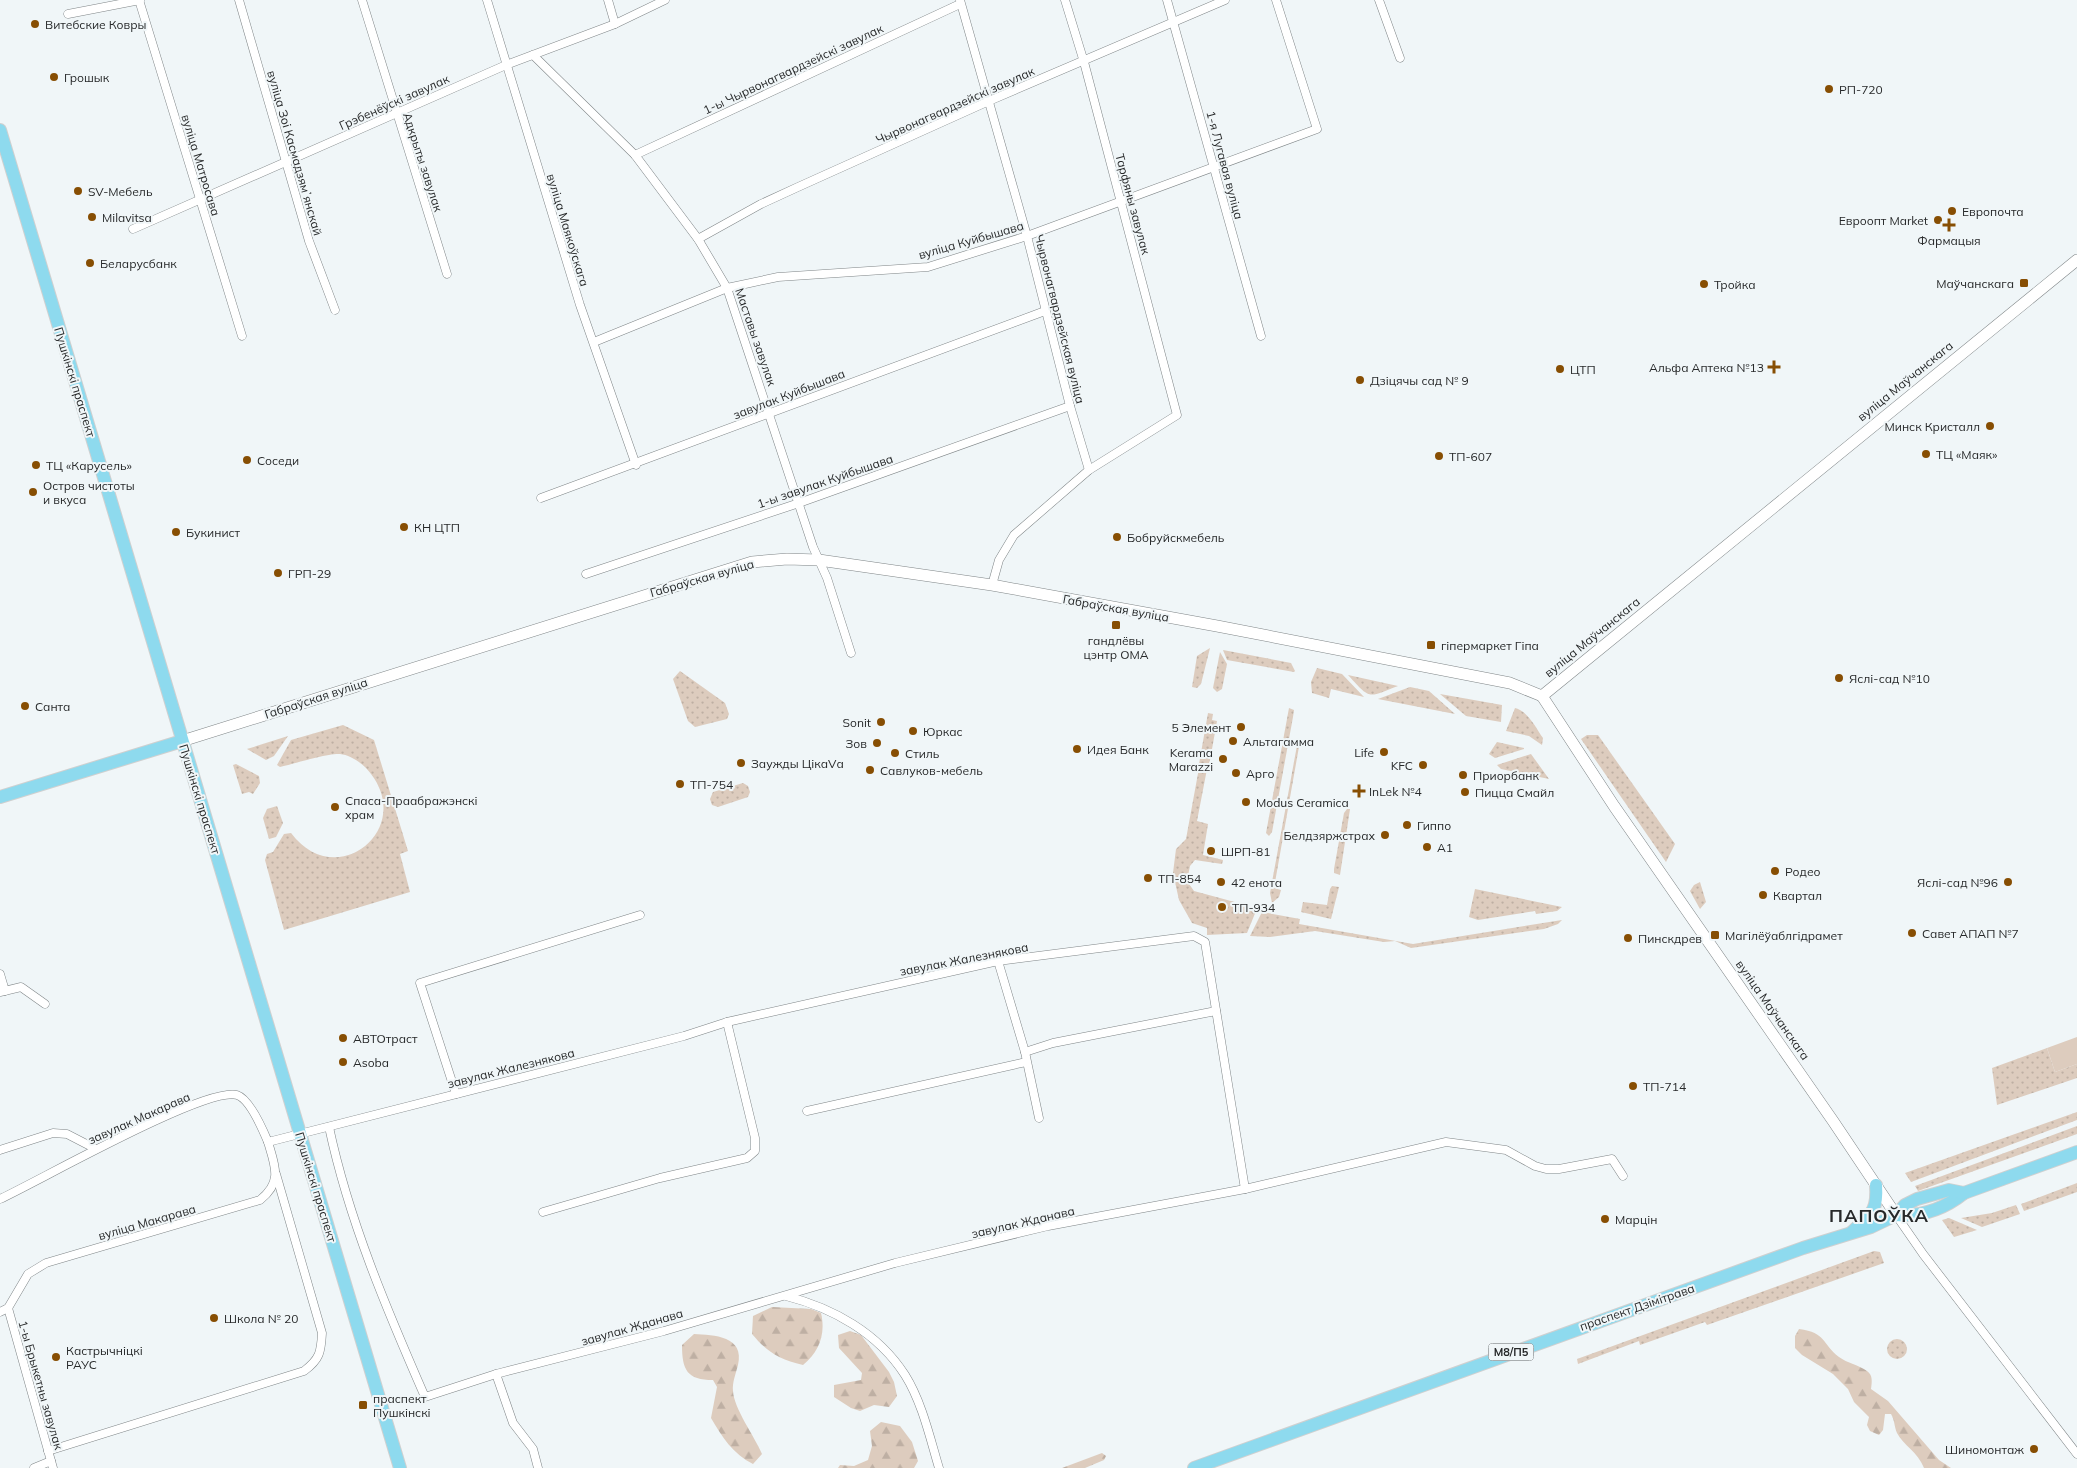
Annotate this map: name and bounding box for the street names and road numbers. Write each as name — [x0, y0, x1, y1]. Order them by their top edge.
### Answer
street label: 1-ы Чырвонагвардзейскі завулак — [701, 20, 886, 117]
street label: Чырвонагвардзейскі завулак — [873, 63, 1037, 147]
street label: вуліца Зоі Касмадзямʼянскай — [264, 69, 326, 237]
street label: Грэбенёўскі завулак — [337, 71, 452, 133]
street label: 1-я Лугавая вуліца — [1203, 109, 1247, 221]
street label: Адкрыты завулак — [400, 111, 446, 214]
street label: вуліца Матросава — [178, 112, 224, 218]
street label: Тарфяны завулак — [1112, 152, 1154, 257]
street label: вуліца Маякоўскага — [544, 172, 592, 288]
street label: вуліца Куйбышава — [917, 218, 1025, 262]
street label: Чырвонагвардзейская вуліца — [1032, 233, 1088, 405]
street label: Маставы завулак — [732, 286, 780, 388]
street label: Пушкінскі праспект — [51, 325, 99, 439]
street label: вуліца Маўчанскага — [1854, 338, 1956, 424]
street label: завулак Куйбышава — [731, 366, 847, 422]
street label: 1-ы завулак Куйбышава — [755, 451, 895, 511]
street label: Габраўская вуліца — [648, 556, 756, 600]
street label: Габраўская вуліца — [1062, 591, 1170, 625]
street label: вуліца Маўчанскага — [1541, 594, 1643, 680]
street label: Габраўская вуліца — [263, 674, 369, 722]
street label: Пушкінскі праспект — [176, 742, 224, 856]
street label: завулак Жалезнякова — [899, 939, 1029, 979]
street label: вуліца Маўчанскага — [1733, 957, 1813, 1063]
street label: завулак Жалезнякова — [446, 1045, 576, 1091]
street label: завулак Макарава — [86, 1089, 192, 1147]
street label: Пушкінскі праспект — [292, 1130, 340, 1244]
street label: вуліца Макарава — [97, 1201, 197, 1243]
street label: завулак Жданава — [970, 1203, 1076, 1241]
street label: праспект Дзімітрава — [1578, 1280, 1696, 1334]
street label: завулак Жданава — [579, 1305, 685, 1349]
street label: 1-ы Брыкетны завулак — [15, 1319, 67, 1452]
road number: М8/П5 — [1488, 1344, 1534, 1360]

